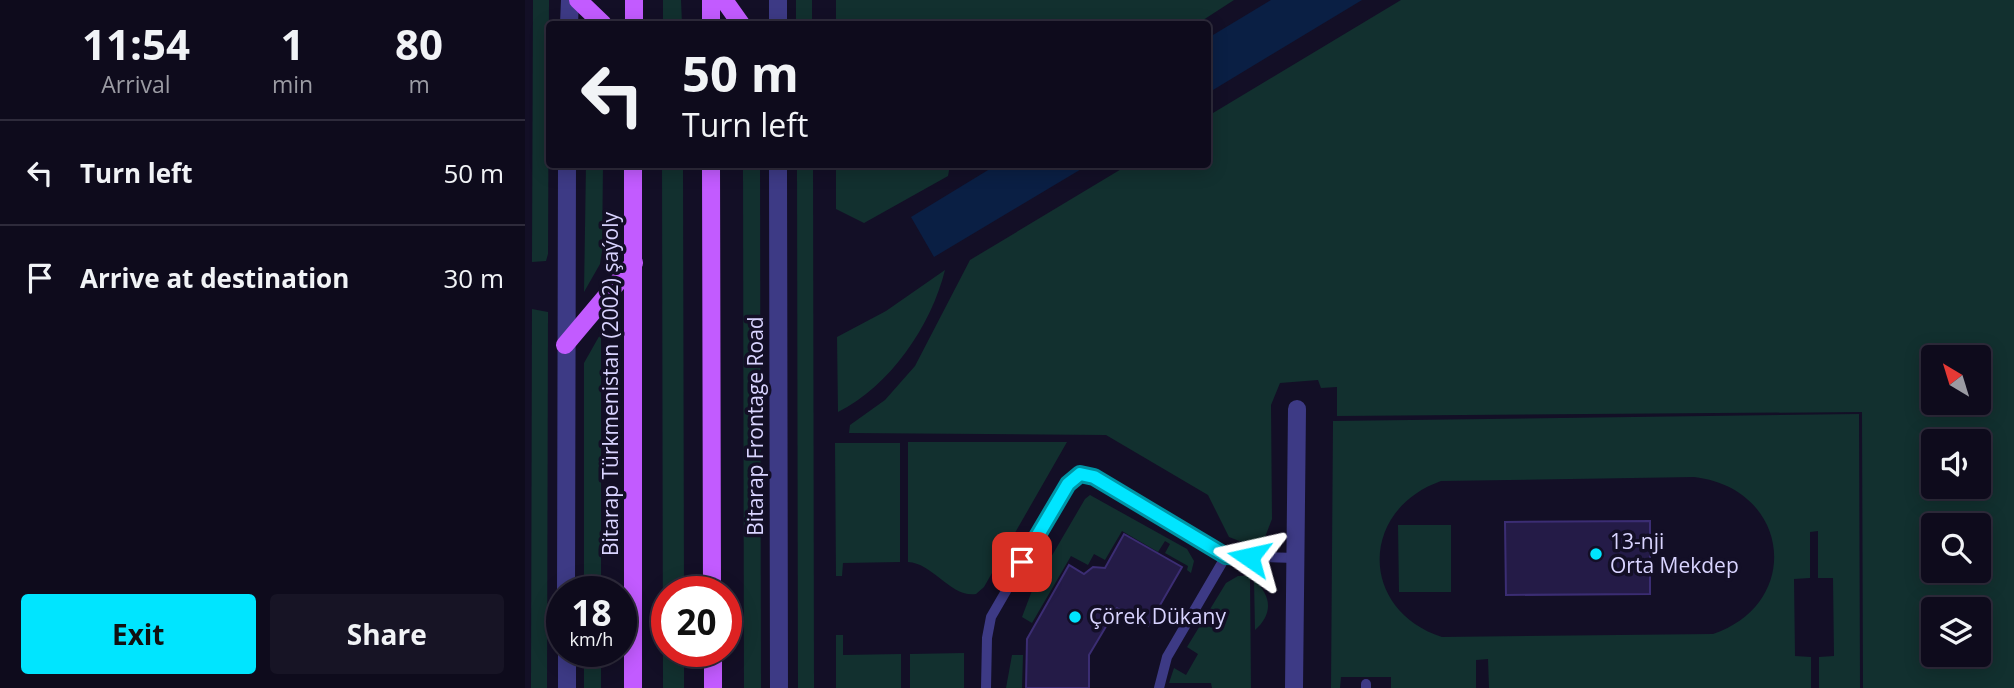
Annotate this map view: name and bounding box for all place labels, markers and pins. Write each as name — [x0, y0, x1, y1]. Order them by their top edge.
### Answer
place label: 13-nji Orta Mekdep — [1610, 527, 1739, 579]
pin — [992, 532, 1052, 592]
marker: 13-nji Orta Mekdep — [1588, 546, 1604, 562]
place label: Çörek Dükany — [1089, 602, 1226, 630]
marker: Çörek Dükany — [1067, 609, 1083, 625]

